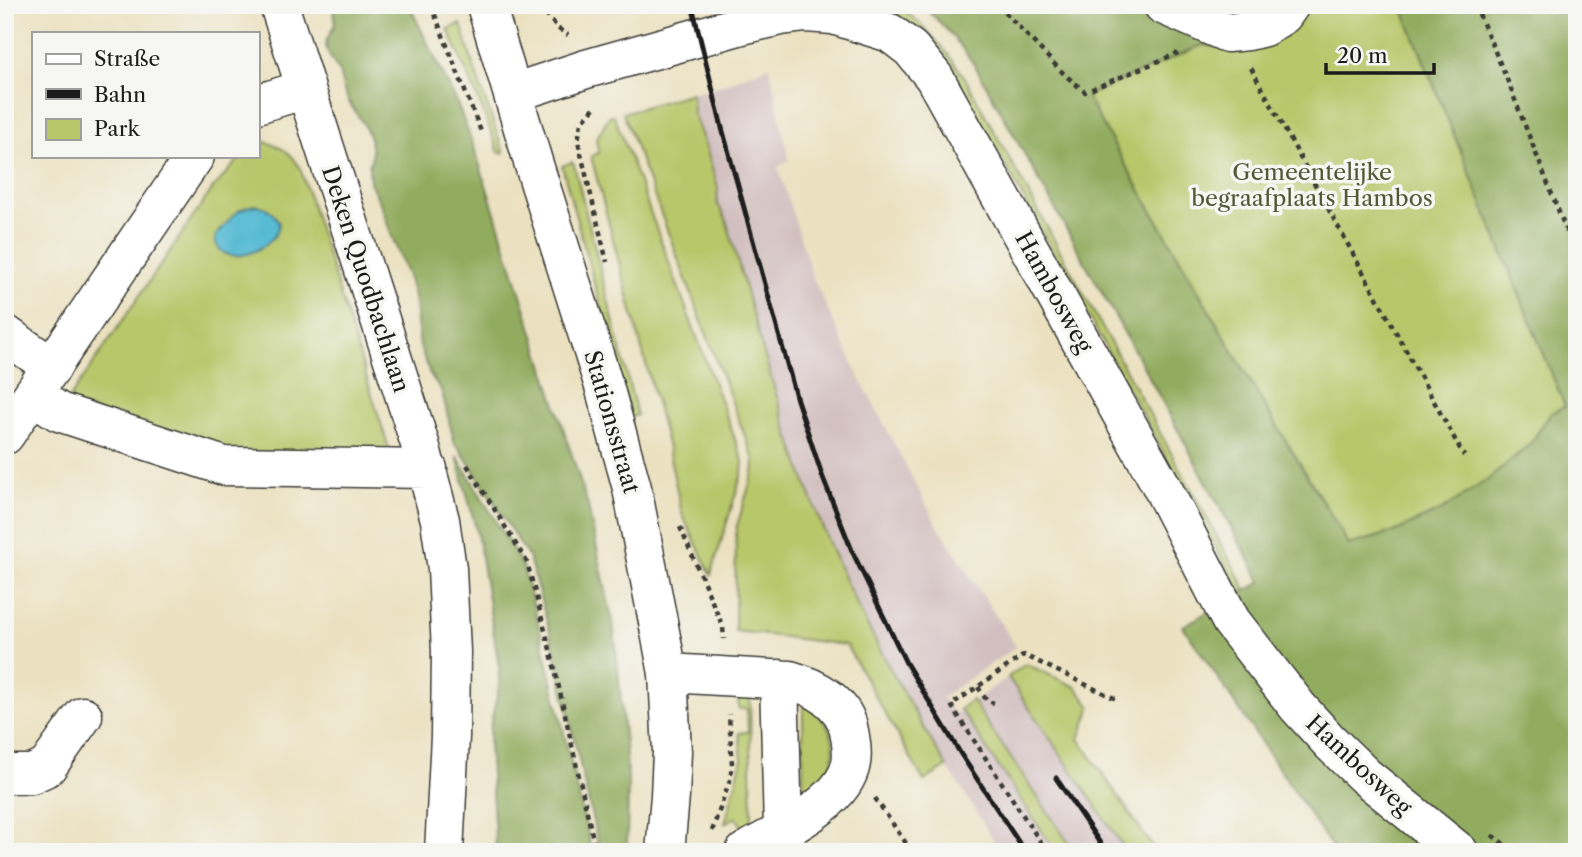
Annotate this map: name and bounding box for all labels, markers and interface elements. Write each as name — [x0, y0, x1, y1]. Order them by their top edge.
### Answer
legend — [32, 32, 259, 158]
scale bar — [1326, 32, 1435, 76]
text: 20 m — [1337, 43, 1388, 68]
text: Straße — [94, 46, 160, 71]
text: Bahn — [94, 82, 146, 107]
text: Park — [94, 116, 140, 141]
park label: Gemeentelijke begraafplaats Hambos — [1191, 158, 1433, 212]
street label: Deken Quodbachlaan — [316, 162, 416, 396]
street label: Hambosweg — [1009, 226, 1099, 358]
street label: Stationsstraat — [578, 347, 646, 497]
street label: Hambosweg — [1300, 709, 1418, 822]

